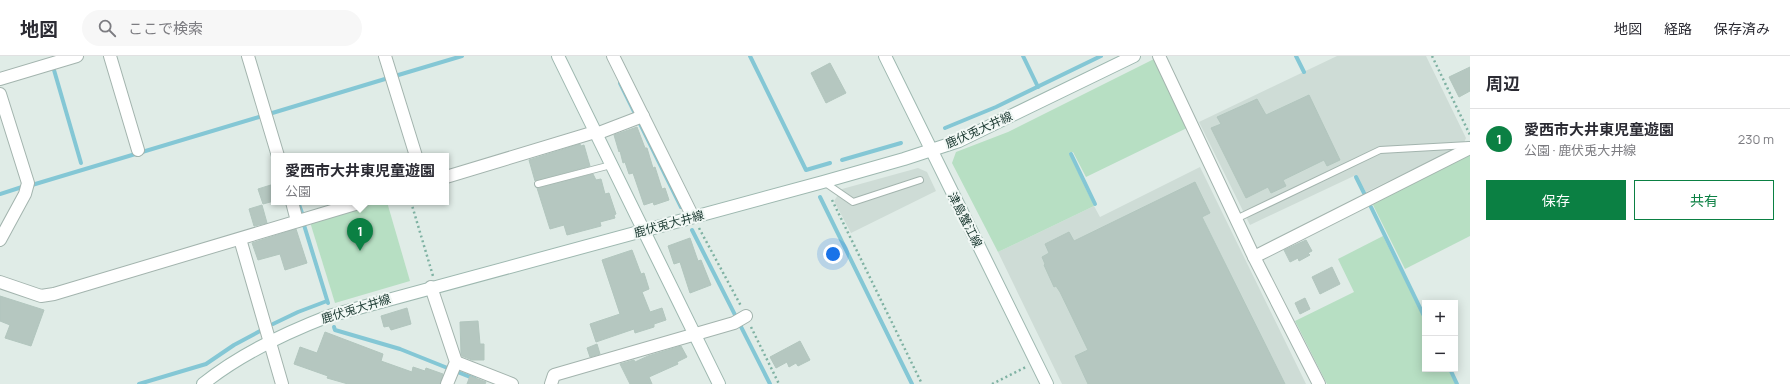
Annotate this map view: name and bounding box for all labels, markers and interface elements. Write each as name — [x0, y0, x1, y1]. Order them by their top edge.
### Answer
search box — [82, 10, 362, 46]
text: 地図 — [20, 16, 58, 42]
icon: search — [96, 17, 118, 39]
text: ここで検索 — [128, 18, 203, 39]
text: 地図 — [1614, 19, 1642, 38]
text: 経路 — [1664, 19, 1692, 38]
text: 保存済み — [1714, 19, 1770, 38]
text: 周辺 — [1486, 72, 1520, 95]
street label: 鹿伏兎大井線 — [942, 107, 1015, 152]
text: 愛西市大井東児童遊園 — [1524, 119, 1674, 140]
text: 1 — [1496, 130, 1502, 148]
text: 230 m — [1738, 130, 1774, 148]
text: 公園 · 鹿伏兎大井線 — [1524, 141, 1636, 159]
popup — [271, 153, 449, 205]
text: 愛西市大井東児童遊園 — [285, 160, 435, 181]
button: 保存 — [1486, 180, 1626, 220]
button: 共有 — [1634, 180, 1774, 220]
text: 公園 — [285, 182, 311, 200]
street label: 津島蟹江線 — [944, 189, 987, 250]
street label: 鹿伏兎大井線 — [632, 206, 706, 241]
pin: 1 — [347, 218, 373, 251]
your location — [823, 244, 843, 264]
street label: 鹿伏兎大井線 — [319, 290, 393, 327]
map controls — [1422, 300, 1458, 372]
button: + — [1422, 300, 1458, 336]
button: − — [1422, 336, 1458, 372]

